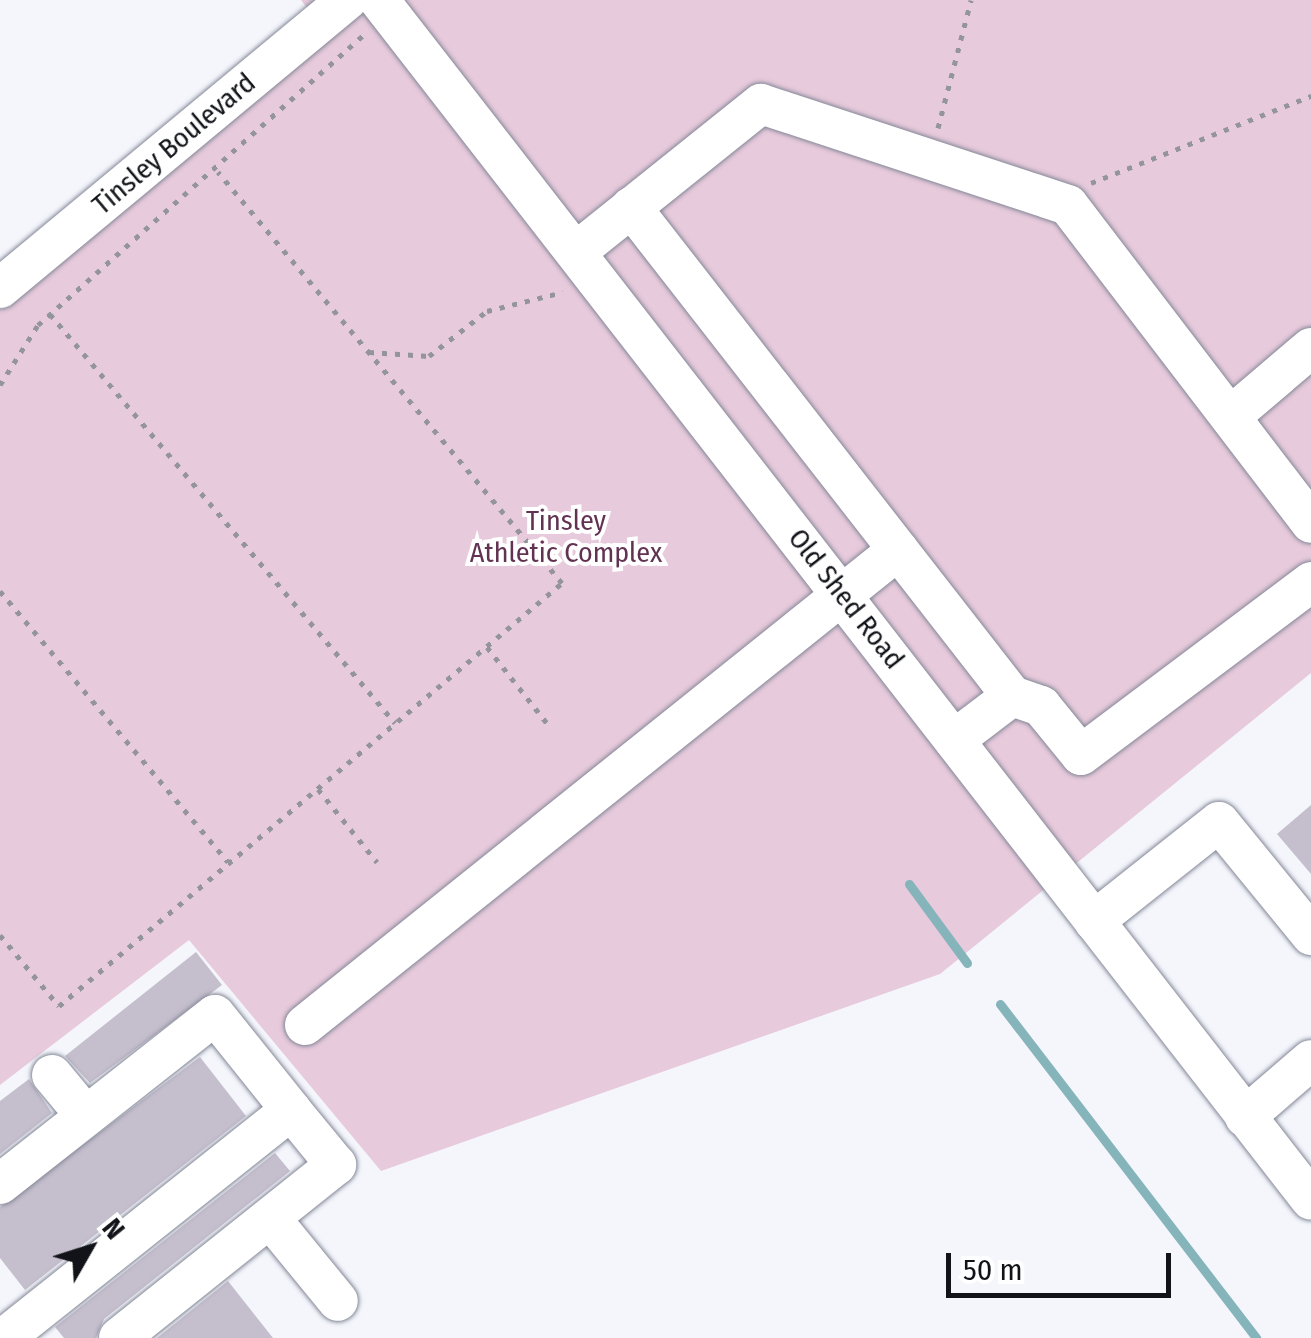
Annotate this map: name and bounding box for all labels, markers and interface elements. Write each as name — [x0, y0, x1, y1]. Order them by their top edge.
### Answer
street label: Tinsley Boulevard — [86, 66, 262, 222]
park label: Tinsley Athletic Complex — [470, 504, 662, 570]
street label: Old Shed Road — [781, 522, 911, 676]
north arrow — [40, 1198, 140, 1298]
text: N — [96, 1212, 132, 1246]
scale bar — [951, 1233, 1176, 1295]
text: 50 m — [963, 1252, 1023, 1288]

